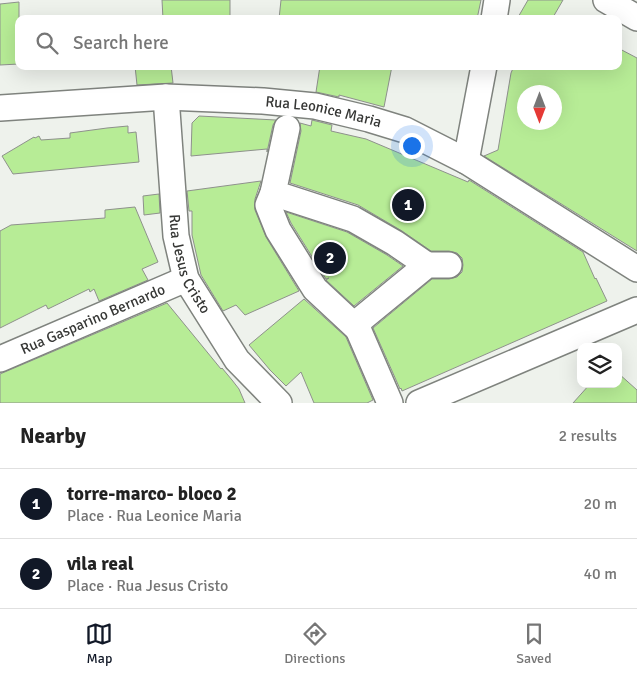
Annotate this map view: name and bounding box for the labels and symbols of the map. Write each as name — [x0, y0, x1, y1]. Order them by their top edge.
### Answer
north arrow — [517, 85, 562, 130]
street label: Rua Leonice Maria — [265, 92, 384, 131]
your location — [399, 133, 425, 159]
pin: 1 — [392, 186, 424, 224]
street label: Rua Jesus Cristo — [165, 213, 215, 317]
pin: 2 — [314, 239, 346, 277]
street label: Rua Gasparino Bernardo — [18, 280, 168, 358]

